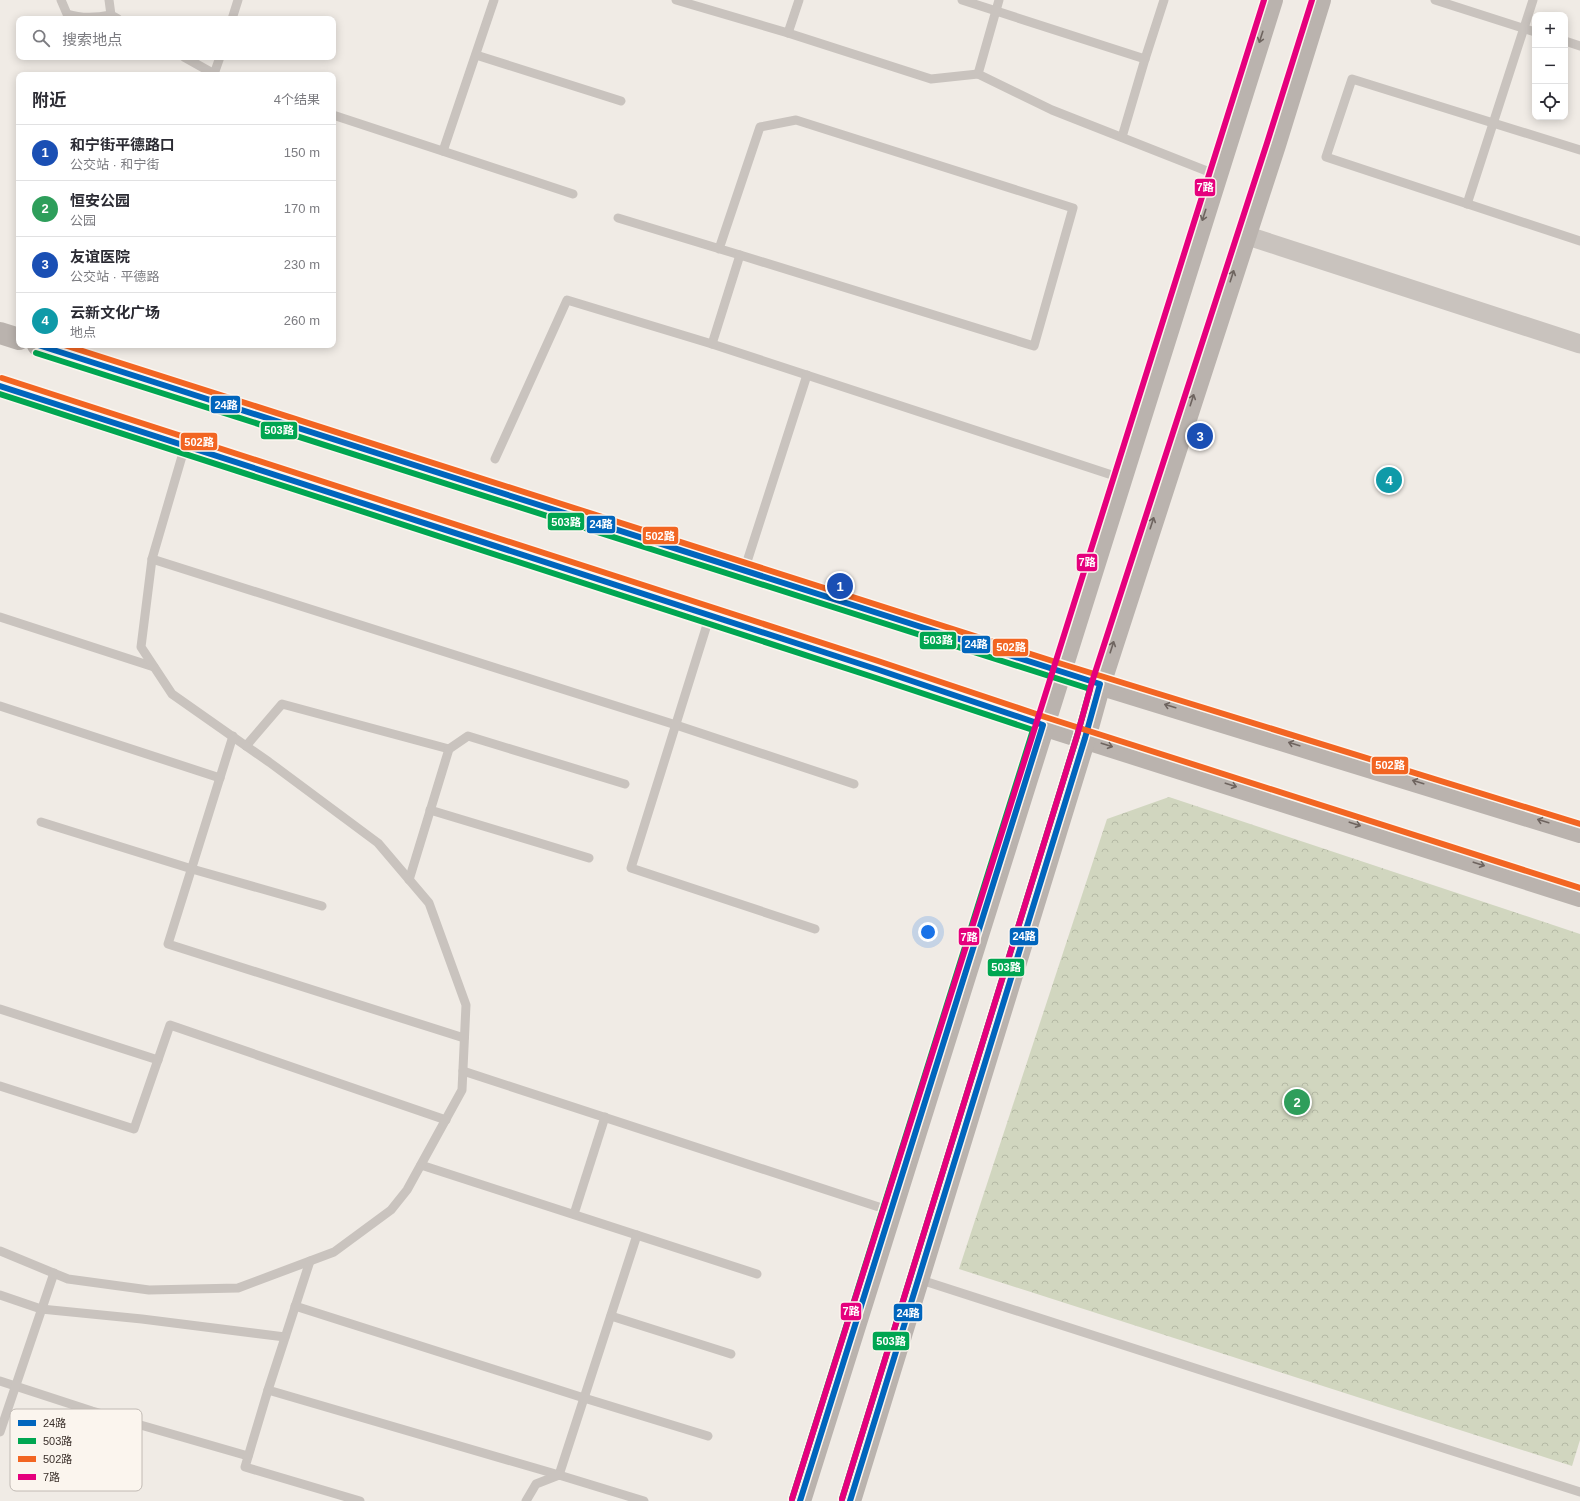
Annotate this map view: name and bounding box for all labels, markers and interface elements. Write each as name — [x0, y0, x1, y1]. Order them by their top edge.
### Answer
map controls — [1532, 12, 1568, 120]
button: + — [1532, 12, 1568, 48]
search box — [16, 16, 336, 60]
icon: search — [30, 27, 52, 49]
text: 搜索地点 — [62, 31, 122, 48]
one-way arrow — [1256, 31, 1264, 43]
button: − — [1532, 48, 1568, 84]
button: locate — [1532, 84, 1568, 120]
text: 附近 — [32, 91, 66, 110]
text: 4个结果 — [274, 92, 320, 107]
text: 和宁街平德路口 — [70, 136, 175, 153]
text: 1 — [41, 145, 49, 160]
text: 150 m — [284, 145, 320, 160]
text: 公交站 · 和宁街 — [70, 157, 160, 172]
line badge: 7路 — [1194, 178, 1216, 197]
text: 7路 — [1196, 181, 1215, 193]
text: 恒安公园 — [70, 192, 130, 209]
text: 2 — [41, 201, 49, 216]
text: 170 m — [284, 201, 320, 216]
one-way arrow — [1200, 208, 1207, 221]
text: 公园 — [70, 213, 96, 228]
text: 友谊医院 — [70, 248, 130, 265]
text: 3 — [41, 257, 49, 272]
text: 230 m — [284, 257, 320, 272]
text: 公交站 · 平德路 — [70, 269, 160, 284]
one-way arrow — [1229, 270, 1236, 283]
text: 云新文化广场 — [70, 304, 160, 321]
text: 4 — [41, 313, 49, 328]
text: 260 m — [284, 313, 320, 328]
text: 地点 — [70, 325, 96, 340]
one-way arrow — [1189, 393, 1196, 406]
line badge: 24路 — [210, 395, 241, 414]
text: 24路 — [214, 399, 239, 411]
line badge: 503路 — [260, 421, 298, 440]
pin: 3 — [1187, 421, 1213, 451]
text: 503路 — [264, 424, 295, 436]
line badge: 502路 — [180, 432, 218, 451]
text: 502路 — [184, 436, 215, 448]
pin: 4 — [1376, 465, 1402, 495]
line badge: 503路 — [547, 512, 585, 531]
line badge: 24路 — [586, 515, 616, 534]
text: 503路 — [551, 516, 582, 528]
one-way arrow — [1149, 517, 1156, 530]
text: 24路 — [589, 518, 614, 530]
line badge: 502路 — [642, 526, 679, 545]
text: 502路 — [645, 530, 676, 542]
line badge: 7路 — [1076, 553, 1098, 572]
text: 7路 — [1078, 556, 1097, 568]
pin: 1 — [827, 571, 853, 601]
line badge: 503路 — [919, 631, 957, 650]
text: 503路 — [923, 634, 954, 646]
line badge: 24路 — [961, 635, 991, 654]
text: 24路 — [964, 638, 989, 650]
line badge: 502路 — [992, 638, 1029, 657]
text: 502路 — [996, 641, 1027, 653]
one-way arrow — [1109, 641, 1116, 654]
one-way arrow — [1164, 702, 1177, 709]
one-way arrow — [1288, 740, 1301, 747]
one-way arrow — [1101, 742, 1114, 749]
line badge: 502路 — [1371, 756, 1409, 775]
text: 502路 — [1375, 759, 1406, 771]
one-way arrow — [1412, 778, 1425, 785]
one-way arrow — [1224, 782, 1237, 789]
one-way arrow — [1537, 816, 1549, 824]
one-way arrow — [1348, 821, 1361, 828]
one-way arrow — [1472, 861, 1485, 868]
your location — [918, 922, 938, 942]
line badge: 7路 — [958, 927, 980, 946]
line badge: 24路 — [1009, 927, 1039, 946]
text: 24路 — [1012, 930, 1037, 942]
text: 7路 — [960, 931, 979, 943]
line badge: 503路 — [987, 958, 1025, 977]
text: 503路 — [991, 961, 1022, 973]
pin: 2 — [1284, 1087, 1310, 1117]
line badge: 7路 — [840, 1302, 862, 1321]
line badge: 24路 — [893, 1303, 923, 1322]
text: 7路 — [842, 1305, 861, 1317]
text: 24路 — [896, 1307, 921, 1319]
line badge: 503路 — [872, 1331, 910, 1351]
text: 503路 — [876, 1335, 907, 1347]
legend — [10, 1409, 142, 1491]
text: 24路 — [43, 1417, 66, 1429]
text: 503路 — [43, 1435, 72, 1447]
text: 502路 — [43, 1453, 72, 1465]
text: 7路 — [43, 1471, 60, 1483]

